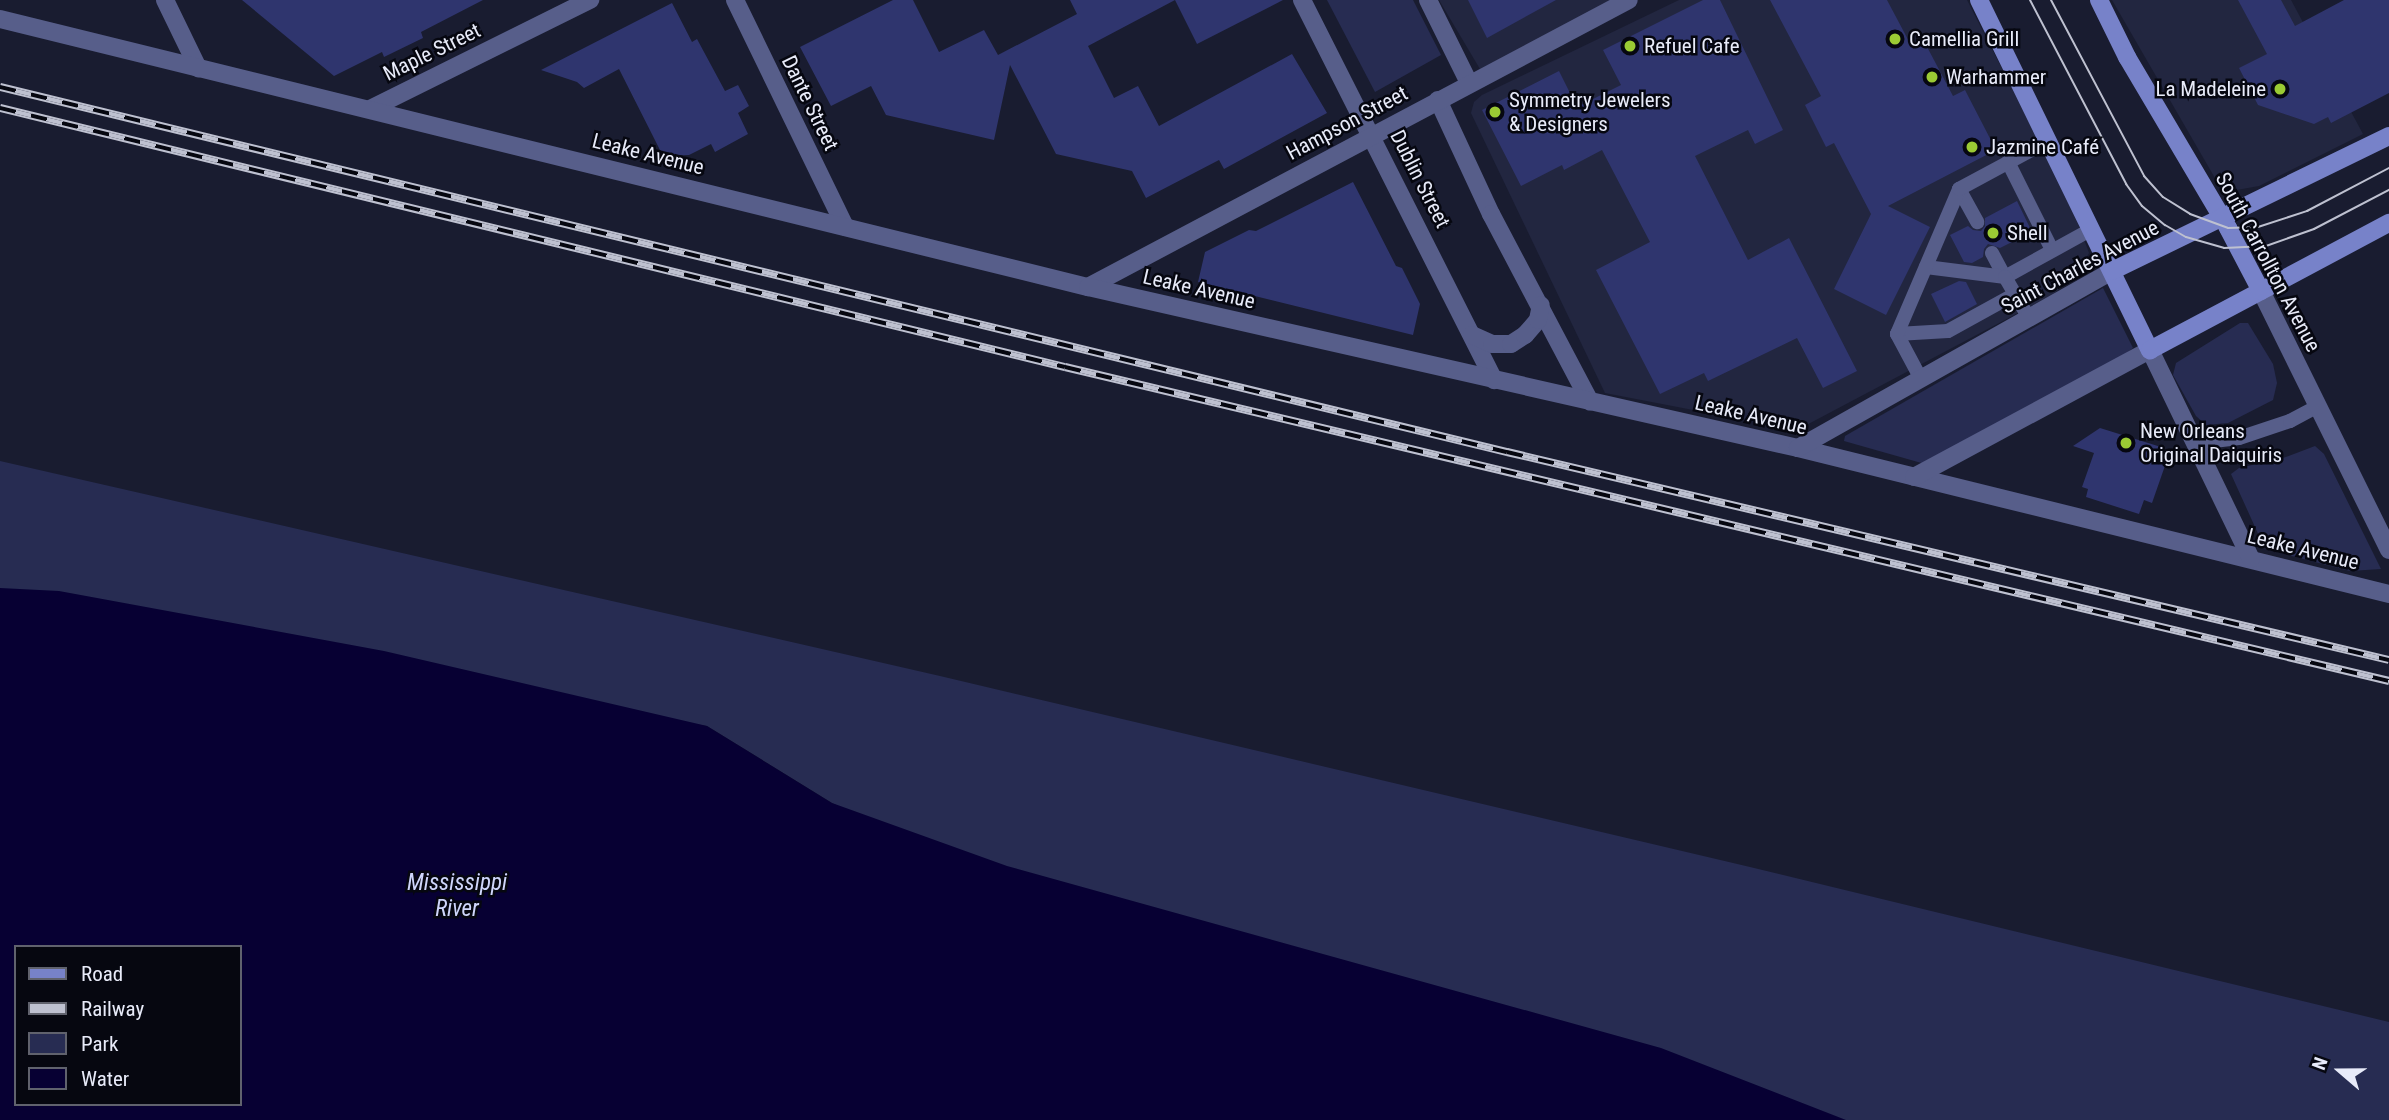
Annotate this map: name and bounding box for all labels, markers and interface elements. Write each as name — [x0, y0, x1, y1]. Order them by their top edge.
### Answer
street label: Maple Street — [379, 18, 485, 86]
place label: Camellia Grill — [1909, 26, 2019, 52]
marker: Camellia Grill — [1887, 31, 1903, 47]
place label: Refuel Cafe — [1644, 33, 1739, 59]
marker: Refuel Cafe — [1622, 38, 1638, 54]
street label: Dante Street — [776, 52, 844, 154]
place label: Warhammer — [1946, 64, 2046, 90]
marker: Warhammer — [1924, 69, 1940, 85]
place label: La Madeleine — [2155, 76, 2266, 102]
street label: Hampson Street — [1282, 81, 1412, 165]
marker: La Madeleine — [2272, 81, 2288, 97]
place label: Symmetry Jewelers & Designers — [1509, 87, 1671, 137]
marker: Symmetry Jewelers & Designers — [1487, 104, 1503, 120]
street label: Dublin Street — [1385, 126, 1455, 232]
street label: Leake Avenue — [590, 128, 706, 180]
place label: Jazmine Café — [1986, 134, 2099, 160]
marker: Jazmine Café — [1964, 139, 1980, 155]
street label: South Carrollton Avenue — [2210, 168, 2326, 356]
street label: Saint Charles Avenue — [1997, 215, 2163, 319]
place label: Shell — [2007, 220, 2048, 246]
marker: Shell — [1985, 225, 2001, 241]
street label: Leake Avenue — [1140, 264, 1258, 314]
street label: Leake Avenue — [1692, 390, 1810, 440]
place label: New Orleans Original Daiquiris — [2140, 418, 2282, 468]
marker: New Orleans Original Daiquiris — [2118, 435, 2134, 451]
street label: Leake Avenue — [2245, 523, 2361, 575]
water label: Mississippi River — [407, 869, 507, 923]
legend — [14, 945, 242, 1106]
text: Road — [81, 962, 123, 986]
text: Railway — [81, 997, 144, 1021]
text: Park — [81, 1032, 118, 1056]
north arrow — [2305, 1036, 2375, 1106]
text: N — [2307, 1054, 2333, 1073]
text: Water — [81, 1067, 129, 1091]

